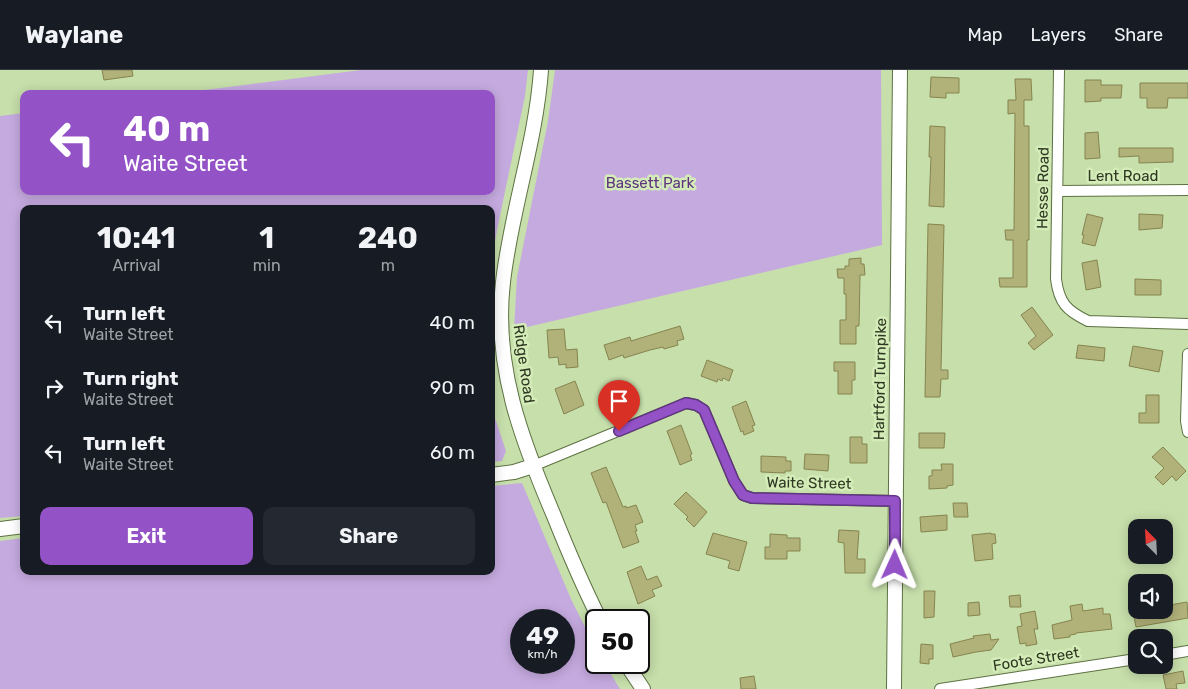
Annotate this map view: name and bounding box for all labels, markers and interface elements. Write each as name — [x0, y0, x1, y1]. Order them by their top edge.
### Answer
text: Waylane — [25, 21, 123, 49]
text: Map — [968, 24, 1003, 46]
text: Layers — [1031, 24, 1086, 46]
text: Share — [1114, 24, 1163, 46]
text: 40 m — [123, 108, 210, 150]
icon: left — [40, 110, 105, 175]
street label: Hesse Road — [1033, 147, 1053, 229]
text: Waite Street — [123, 150, 248, 177]
street label: Lent Road — [1088, 167, 1158, 185]
park label: Bassett Park — [606, 174, 695, 192]
text: 10:41 — [97, 220, 176, 256]
text: 1 — [259, 220, 274, 256]
text: 240 — [358, 220, 418, 256]
text: Arrival — [112, 256, 160, 275]
text: min — [253, 256, 281, 275]
text: m — [381, 256, 395, 275]
text: Turn left — [83, 302, 165, 325]
icon: left — [40, 309, 68, 337]
text: 40 m — [430, 311, 475, 334]
street label: Hartford Turnpike — [870, 318, 890, 440]
street label: Ridge Road — [510, 324, 538, 404]
text: Waite Street — [83, 325, 174, 344]
text: Turn right — [83, 367, 178, 390]
icon: right — [40, 374, 68, 402]
text: 90 m — [430, 376, 475, 399]
pin — [598, 380, 640, 431]
icon: arrive — [605, 387, 633, 415]
text: Waite Street — [83, 390, 174, 409]
text: Turn left — [83, 432, 165, 455]
icon: left — [40, 439, 68, 467]
text: 60 m — [430, 441, 475, 464]
text: Waite Street — [83, 455, 174, 474]
street label: Waite Street — [766, 473, 852, 493]
button: Exit — [40, 507, 253, 565]
button: Share — [263, 507, 475, 565]
north arrow — [1128, 519, 1172, 564]
map controls — [1128, 519, 1173, 674]
position arrow — [868, 538, 920, 590]
button: sound — [1128, 574, 1173, 619]
speed limit sign: 50 — [585, 609, 650, 674]
text: 49 — [526, 621, 559, 650]
button: search — [1128, 629, 1173, 674]
street label: Foote Street — [992, 643, 1081, 675]
text: km/h — [528, 647, 557, 661]

